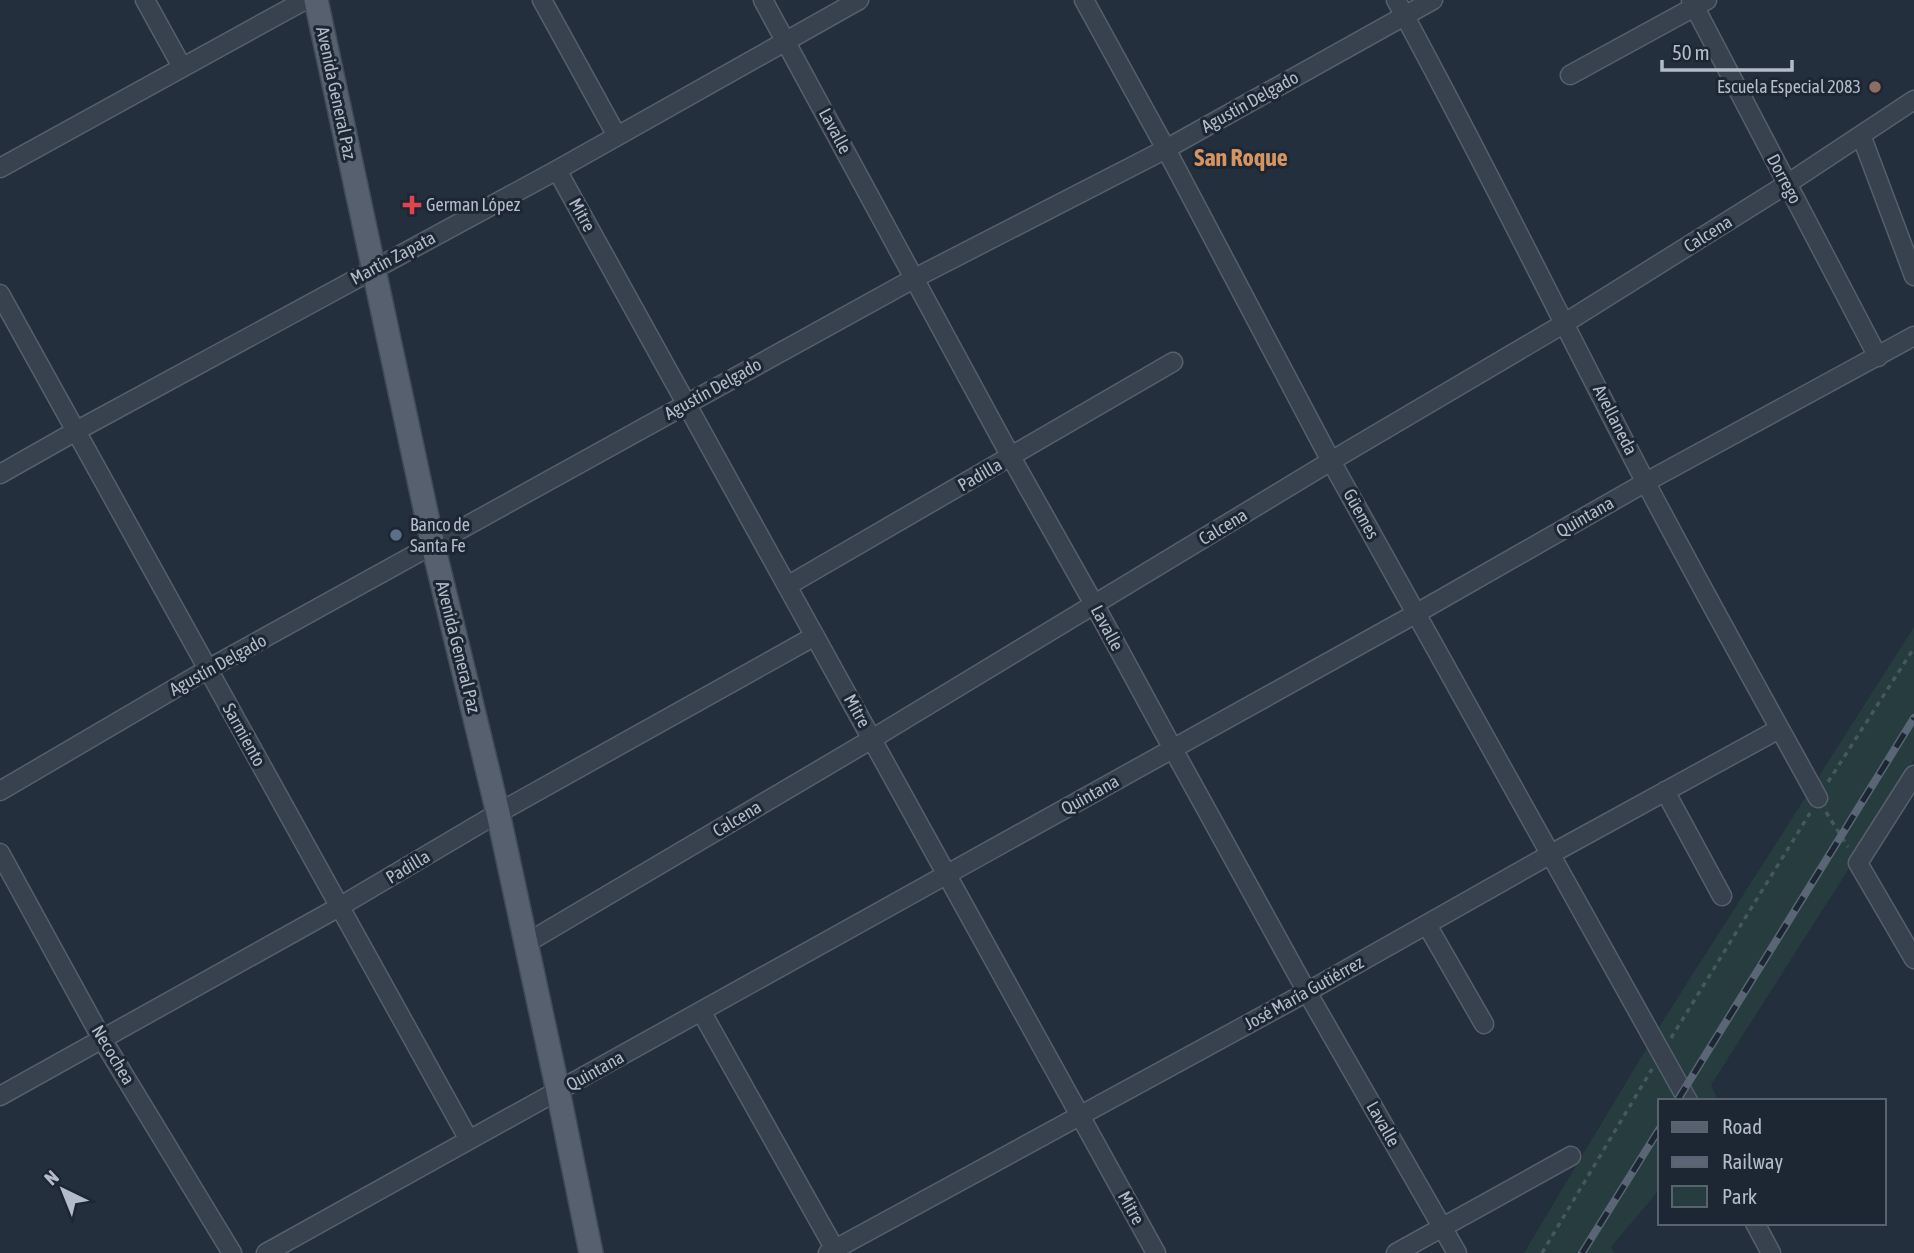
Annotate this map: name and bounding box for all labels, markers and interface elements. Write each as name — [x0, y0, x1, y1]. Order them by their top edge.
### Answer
street label: Avenida General Paz — [312, 25, 361, 162]
scale bar — [1662, 28, 1792, 72]
text: 50 m — [1672, 40, 1710, 64]
street label: Agustín Delgado — [1198, 66, 1302, 137]
place label: Escuela Especial 2083 — [1717, 76, 1861, 97]
marker: Escuela Especial 2083 — [1867, 79, 1883, 95]
street label: Lavalle — [815, 104, 856, 157]
district label: San Roque — [1194, 144, 1288, 171]
street label: Dorrego — [1763, 150, 1806, 207]
place label: German López — [426, 194, 521, 215]
street label: Mitre — [565, 194, 600, 235]
marker: German López — [404, 197, 420, 213]
street label: Calcena — [1680, 211, 1736, 257]
street label: Martín Zapata — [347, 226, 439, 289]
street label: Agustín Delgado — [661, 353, 765, 424]
street label: Avellaneda — [1589, 381, 1642, 458]
street label: Padilla — [954, 454, 1006, 496]
street label: Güemes — [1339, 485, 1384, 542]
street label: Quintana — [1552, 492, 1617, 541]
street label: Calcena — [1195, 504, 1251, 549]
place label: Banco de Santa Fe — [410, 514, 470, 556]
marker: Banco de Santa Fe — [388, 527, 404, 543]
street label: Avenida General Paz — [432, 579, 485, 715]
street label: Lavalle — [1087, 601, 1128, 654]
street label: Agustín Delgado — [166, 629, 270, 700]
street label: Mitre — [840, 690, 875, 731]
street label: Sarmiento — [219, 700, 270, 770]
street label: Quintana — [1057, 770, 1122, 819]
street label: Calcena — [709, 796, 765, 841]
street label: Padilla — [382, 845, 433, 888]
street label: José María Gutiérrez — [1241, 951, 1367, 1034]
street label: Necochea — [87, 1021, 139, 1088]
street label: Quintana — [562, 1046, 627, 1095]
street label: Lavalle — [1362, 1098, 1405, 1150]
legend — [1658, 1099, 1886, 1225]
text: Road — [1722, 1114, 1762, 1138]
text: Railway — [1722, 1149, 1784, 1173]
north arrow — [28, 1155, 98, 1225]
text: N — [40, 1166, 63, 1189]
text: Park — [1722, 1184, 1757, 1208]
street label: Mitre — [1114, 1187, 1149, 1228]

